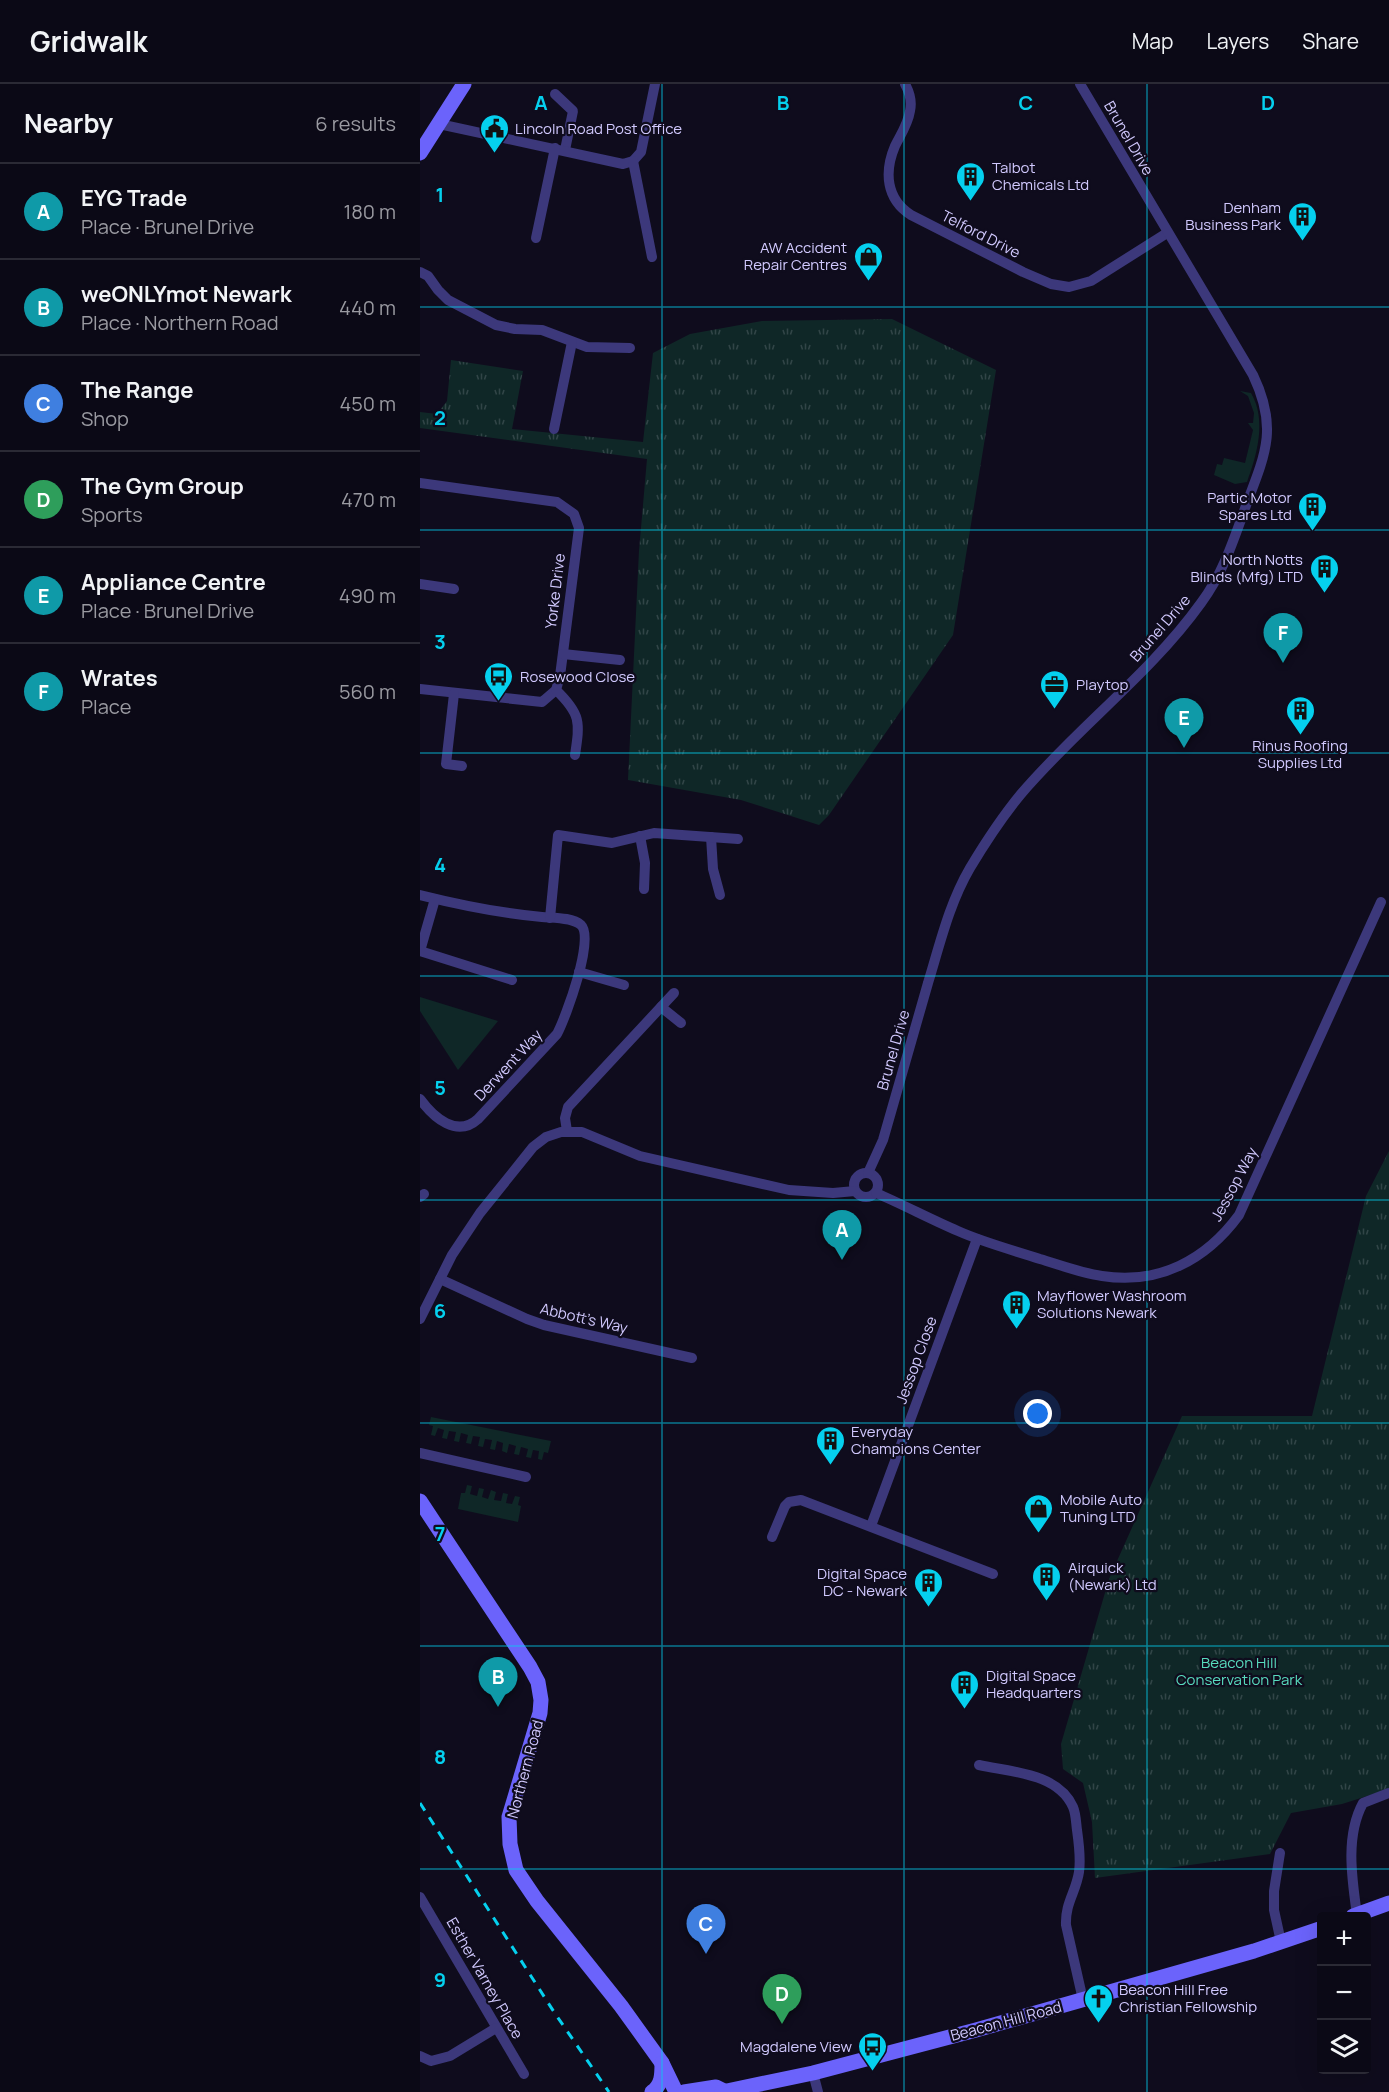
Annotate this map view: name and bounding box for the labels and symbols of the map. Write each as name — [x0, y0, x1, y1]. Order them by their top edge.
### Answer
text: A — [534, 89, 548, 116]
text: B — [777, 89, 790, 116]
text: C — [1019, 89, 1033, 116]
text: D — [1261, 89, 1275, 116]
street label: Brunel Drive — [1099, 97, 1159, 179]
public building icon: Lincoln Road Post Office — [478, 112, 510, 154]
place label: Lincoln Road Post Office — [515, 118, 682, 139]
place label: Talbot Chemicals Ltd — [992, 157, 1089, 195]
building icon: Talbot Chemicals Ltd — [955, 160, 987, 202]
text: 1 — [436, 181, 444, 208]
place label: Denham Business Park — [1185, 197, 1282, 235]
building icon: Denham Business Park — [1286, 200, 1318, 242]
street label: Telford Drive — [938, 205, 1024, 263]
place label: AW Accident Repair Centres — [744, 237, 847, 275]
shop icon: AW Accident Repair Centres — [852, 240, 884, 282]
text: 2 — [434, 404, 446, 431]
place label: Partic Motor Spares Ltd — [1207, 487, 1293, 525]
building icon: Partic Motor Spares Ltd — [1297, 490, 1329, 532]
place label: North Notts Blinds (Mfg) LTD — [1190, 549, 1303, 587]
street label: Yorke Drive — [540, 552, 570, 630]
building icon: North Notts Blinds (Mfg) LTD — [1308, 552, 1340, 594]
street label: Brunel Drive — [1125, 590, 1195, 666]
pin: F — [1264, 614, 1302, 663]
text: 3 — [434, 628, 446, 655]
bus stop icon: Rosewood Close — [483, 660, 515, 702]
place label: Rosewood Close — [520, 666, 635, 687]
office icon: Playtop — [1039, 668, 1071, 710]
place label: Playtop — [1076, 674, 1129, 695]
building icon: Rinus Roofing Supplies Ltd — [1284, 694, 1316, 736]
pin: E — [1164, 698, 1203, 748]
place label: Rinus Roofing Supplies Ltd — [1252, 735, 1348, 773]
text: 4 — [434, 851, 446, 878]
street label: Brunel Drive — [872, 1007, 915, 1093]
street label: Derwent Way — [469, 1024, 547, 1105]
text: 5 — [434, 1074, 446, 1101]
street label: Jessop Way — [1206, 1143, 1262, 1225]
pin: A — [822, 1210, 862, 1260]
place label: Mayflower Washroom Solutions Newark — [1037, 1285, 1187, 1323]
building icon: Mayflower Washroom Solutions Newark — [1000, 1288, 1032, 1330]
text: 6 — [434, 1297, 446, 1324]
street label: Abbott's Way — [538, 1298, 630, 1338]
street label: Jessop Close — [890, 1313, 942, 1407]
your location — [1023, 1399, 1052, 1428]
place label: Everyday Champions Center — [851, 1421, 981, 1459]
building icon: Everyday Champions Center — [814, 1424, 846, 1466]
place label: Mobile Auto Tuning LTD — [1060, 1489, 1142, 1527]
shop icon: Mobile Auto Tuning LTD — [1023, 1492, 1055, 1534]
text: 7 — [435, 1520, 445, 1547]
place label: Airquick (Newark) Ltd — [1068, 1557, 1157, 1595]
building icon: Airquick (Newark) Ltd — [1031, 1560, 1063, 1602]
place label: Digital Space DC - Newark — [817, 1563, 908, 1601]
building icon: Digital Space DC - Newark — [912, 1566, 944, 1608]
park label: Beacon Hill Conservation Park — [1176, 1652, 1303, 1690]
pin: B — [478, 1658, 518, 1707]
place label: Digital Space Headquarters — [986, 1665, 1081, 1703]
building icon: Digital Space Headquarters — [949, 1668, 981, 1710]
street label: Northern Road — [502, 1717, 548, 1821]
text: 8 — [434, 1743, 446, 1770]
pin: C — [686, 1904, 726, 1954]
street label: Esther Varney Place — [442, 1914, 528, 2043]
text: 9 — [434, 1966, 446, 1993]
pin: D — [762, 1974, 802, 2024]
place label: Beacon Hill Free Christian Fellowship — [1119, 1979, 1257, 2017]
church icon: Beacon Hill Free Christian Fellowship — [1082, 1982, 1114, 2024]
street label: Beacon Hill Road — [948, 1996, 1064, 2046]
bus stop icon: Magdalene View — [857, 2030, 889, 2072]
place label: Magdalene View — [740, 2036, 852, 2057]

